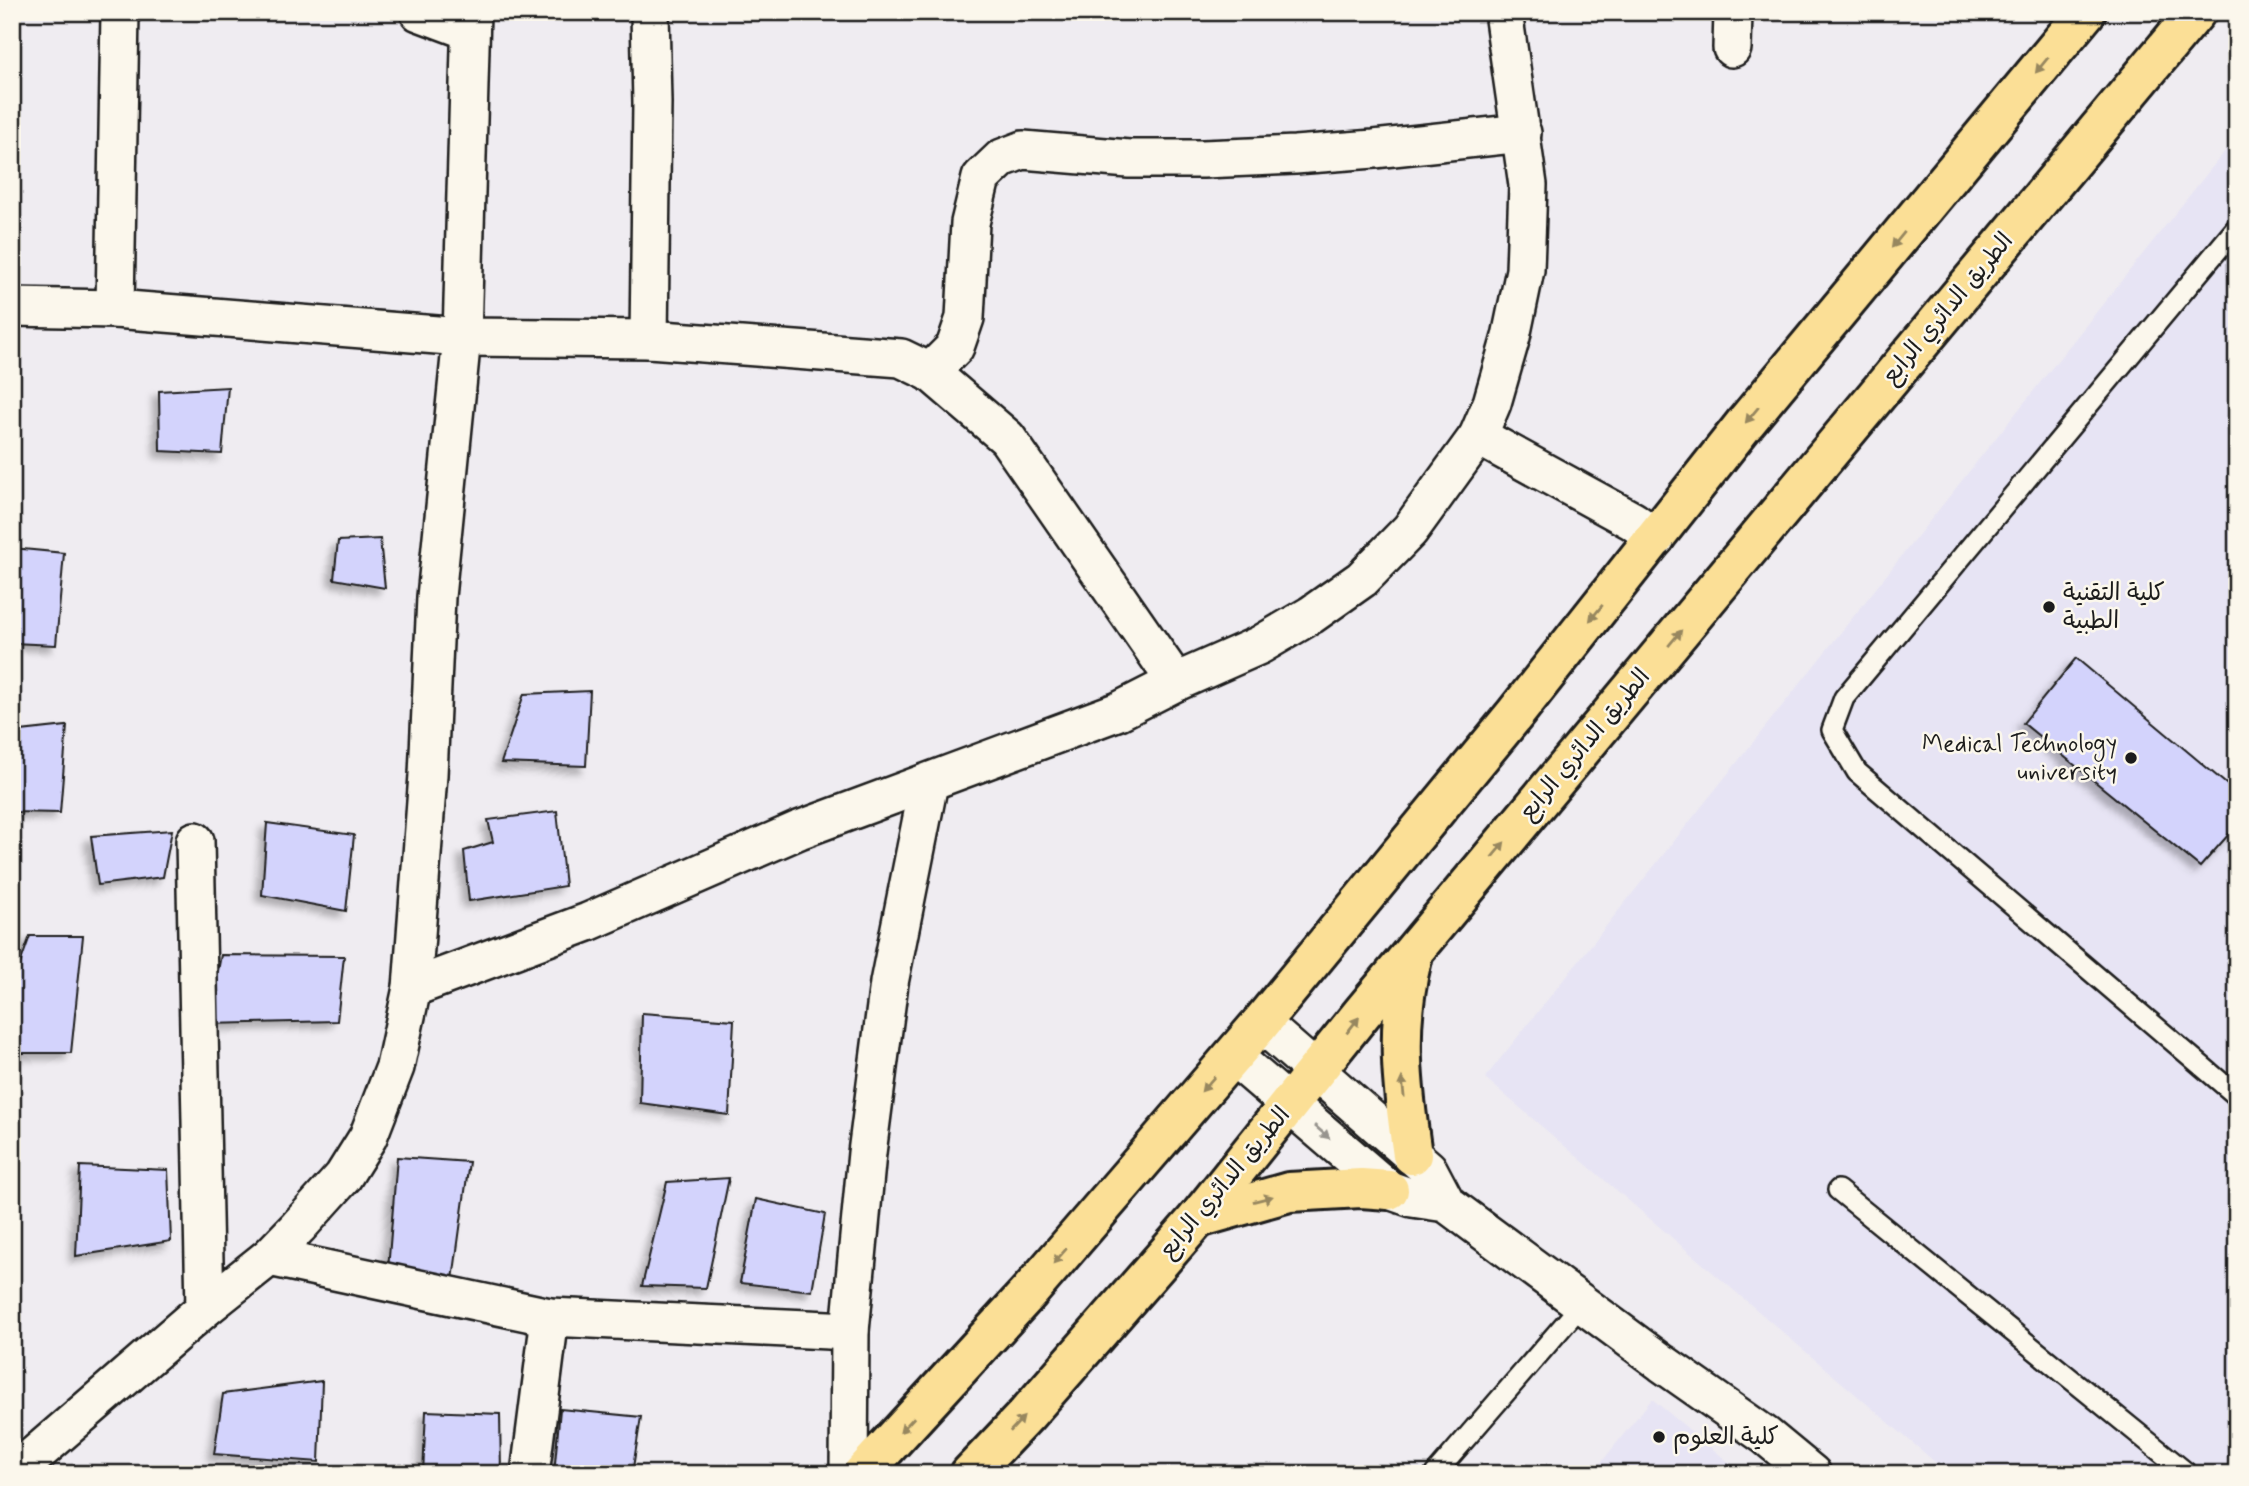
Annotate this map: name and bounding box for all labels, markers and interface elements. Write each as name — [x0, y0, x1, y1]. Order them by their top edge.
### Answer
one-way arrow — [2035, 56, 2050, 73]
street label: الطريق الدائري الرابع — [1875, 227, 2021, 391]
one-way arrow — [1890, 231, 1905, 249]
one-way arrow — [1744, 406, 1760, 424]
place label: كلية التقنية الطبية — [2063, 578, 2165, 637]
marker: كلية التقنية الطبية — [2041, 599, 2057, 615]
one-way arrow — [1588, 603, 1603, 621]
one-way arrow — [1667, 629, 1682, 646]
street label: الطريق الدائري الرابع — [1512, 663, 1658, 827]
place label: Medical Technology university — [1922, 729, 2117, 788]
marker: Medical Technology university — [2123, 750, 2139, 766]
one-way arrow — [1491, 842, 1506, 860]
one-way arrow — [1346, 1017, 1361, 1035]
one-way arrow — [1200, 1075, 1216, 1093]
one-way arrow — [1397, 1076, 1408, 1098]
street label: الطريق الدائري الرابع — [1152, 1101, 1298, 1265]
one-way arrow — [1314, 1124, 1331, 1139]
one-way arrow — [1253, 1193, 1275, 1204]
one-way arrow — [1053, 1248, 1068, 1265]
one-way arrow — [1009, 1415, 1025, 1433]
one-way arrow — [899, 1416, 915, 1434]
place label: كلية العلوم — [1673, 1422, 1779, 1454]
marker: كلية العلوم — [1651, 1429, 1667, 1445]

